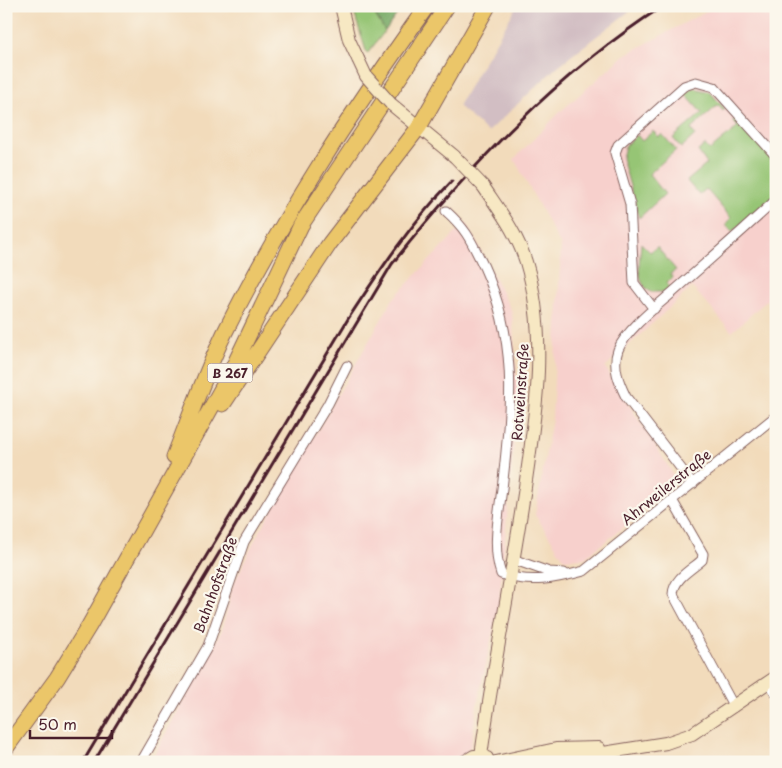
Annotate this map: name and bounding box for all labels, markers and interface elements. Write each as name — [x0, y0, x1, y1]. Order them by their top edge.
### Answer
street label: Rotweinstraße — [506, 343, 534, 441]
road number: B 267 — [208, 363, 252, 382]
street label: Ahrweilerstraße — [617, 444, 715, 530]
street label: Bahnhofstraße — [188, 534, 242, 636]
scale bar — [30, 708, 112, 740]
text: 50 m — [38, 712, 77, 735]

